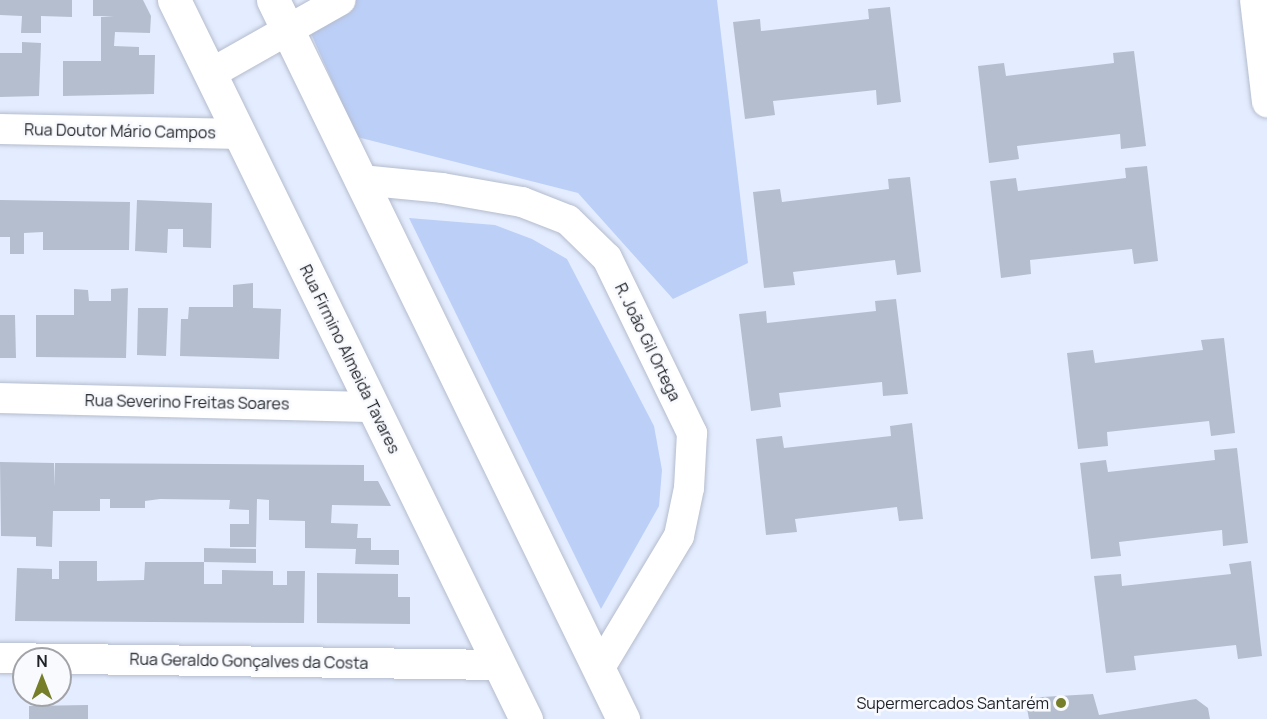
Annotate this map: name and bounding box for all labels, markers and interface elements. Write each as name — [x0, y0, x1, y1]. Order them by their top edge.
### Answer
street label: Rua Doutor Mário Campos — [24, 120, 216, 142]
street label: Rua Firmino Almeida Tavares — [296, 262, 404, 456]
street label: R. João Gil Ortega — [611, 280, 685, 404]
street label: Rua Severino Freitas Soares — [85, 391, 289, 413]
north arrow — [12, 647, 72, 707]
street label: Rua Geraldo Gonçalves da Costa — [129, 649, 369, 673]
text: N — [36, 650, 48, 672]
place label: Supermercados Santarém — [856, 693, 1049, 713]
marker: Supermercados Santarém — [1054, 696, 1068, 710]

